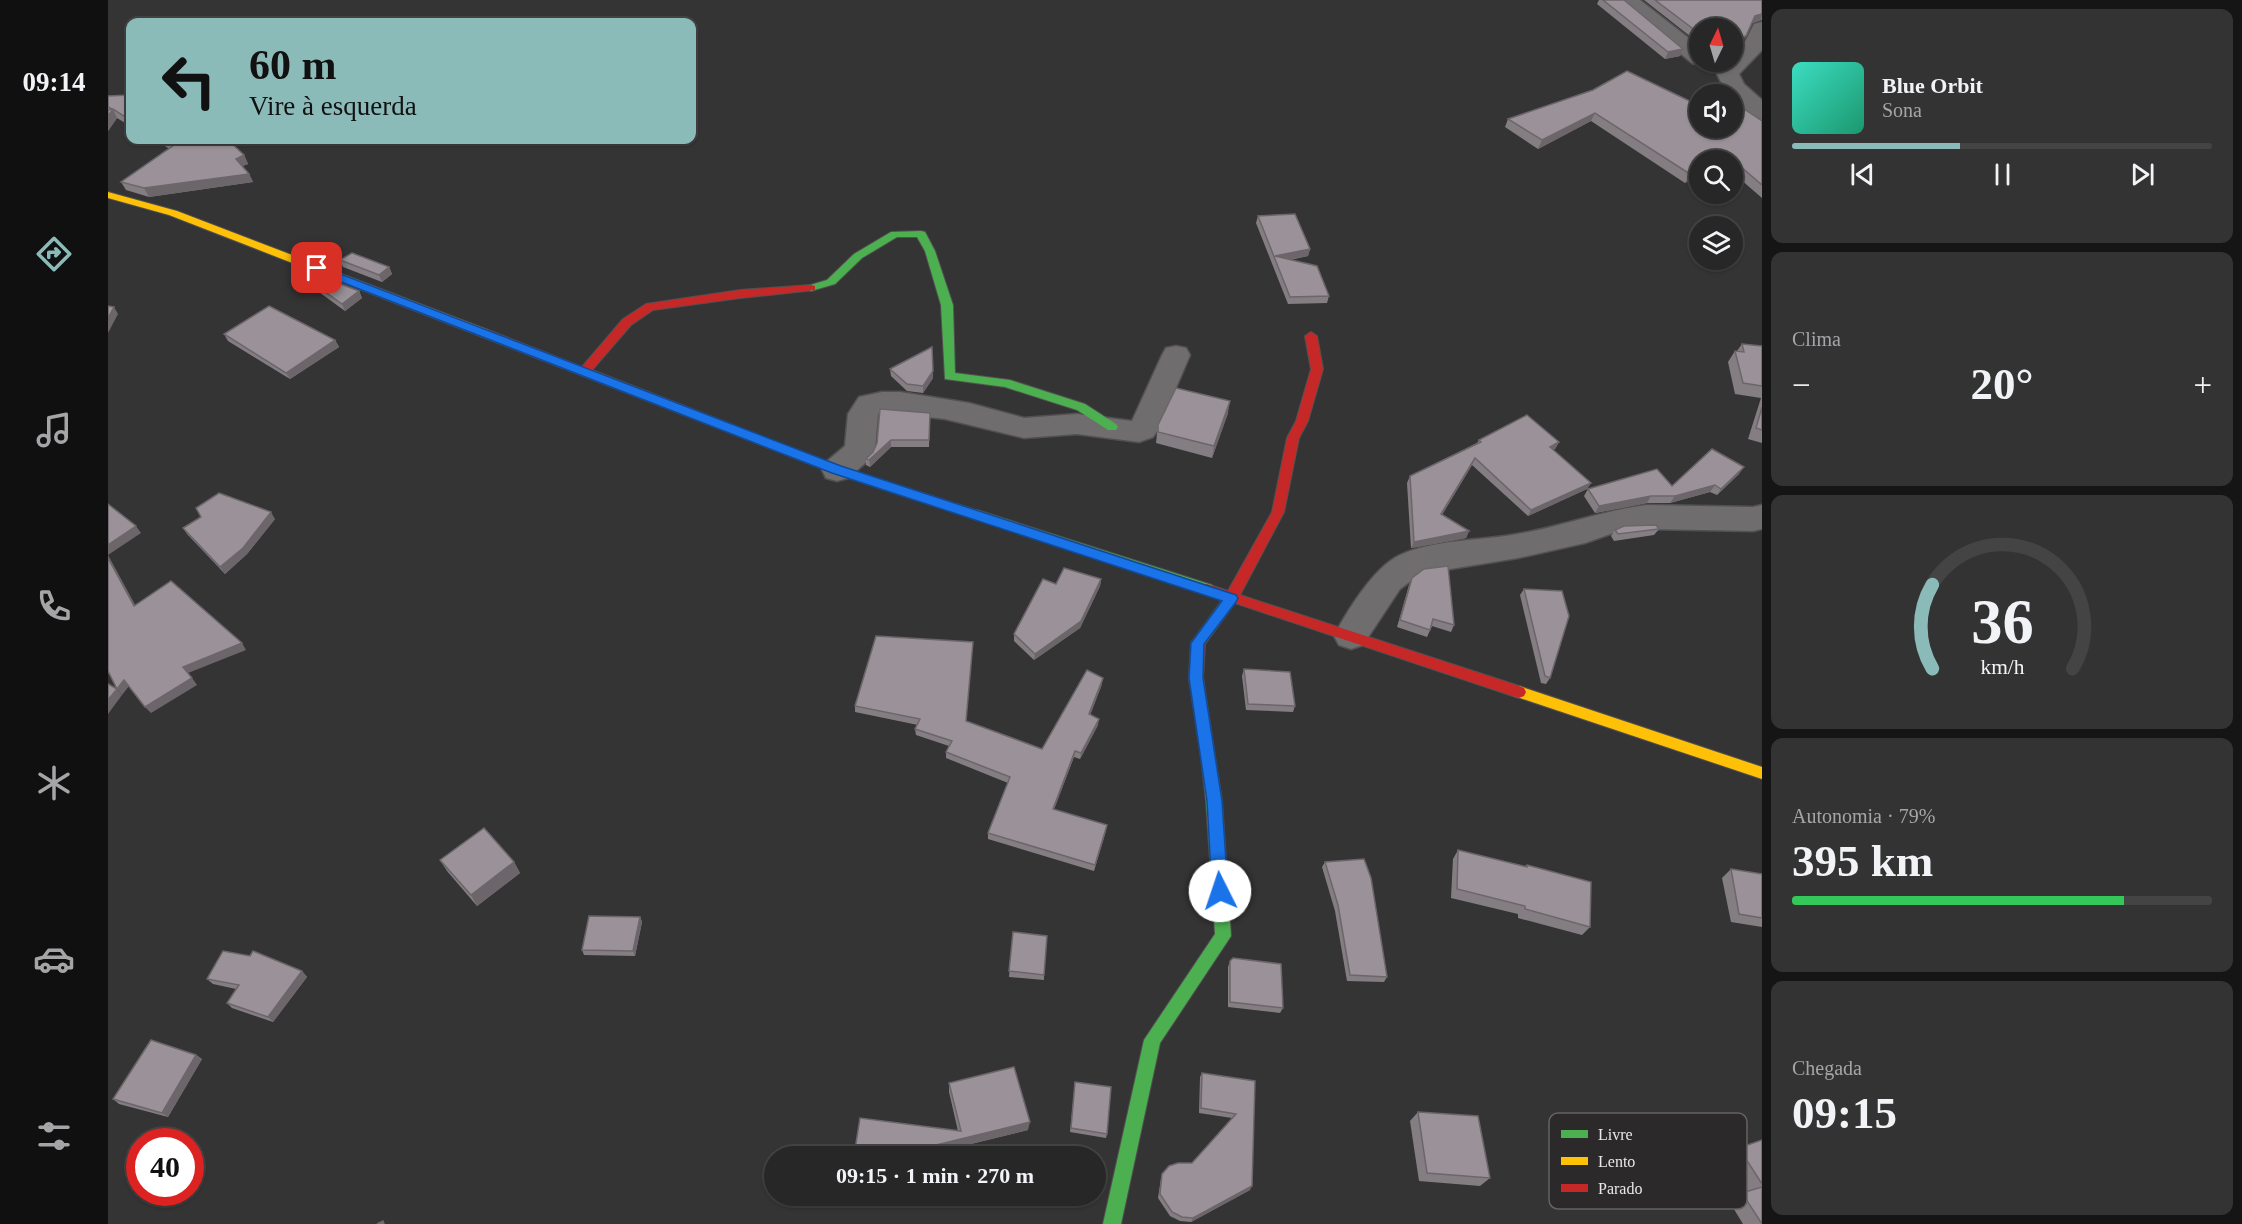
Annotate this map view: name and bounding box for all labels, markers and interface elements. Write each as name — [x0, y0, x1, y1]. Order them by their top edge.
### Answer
north arrow — [1689, 18, 1743, 72]
map controls — [1689, 18, 1743, 270]
icon: left — [150, 42, 228, 120]
text: 60 m — [249, 42, 337, 88]
text: 09:14 — [23, 67, 86, 97]
text: Blue Orbit — [1882, 73, 1983, 98]
button: sound — [1689, 84, 1743, 138]
text: Vire à esquerda — [249, 91, 417, 121]
text: Sona — [1882, 99, 1922, 121]
button: search — [1689, 150, 1743, 204]
icon: previous — [1846, 158, 1879, 191]
icon: pause — [1986, 158, 2019, 191]
icon: next — [2126, 158, 2159, 191]
button: layers — [1689, 216, 1743, 270]
icon: directions — [33, 233, 75, 275]
pin — [291, 242, 342, 293]
icon: arrive — [300, 251, 333, 284]
text: Clima — [1792, 328, 1841, 350]
text: 20° — [1971, 359, 2034, 409]
text: − — [1792, 367, 1811, 403]
text: + — [2193, 367, 2212, 403]
icon: music — [33, 409, 75, 451]
icon: phone — [33, 585, 75, 627]
text: 36 — [1971, 587, 2033, 656]
text: km/h — [1980, 655, 2024, 679]
icon: climate — [33, 762, 75, 804]
text: Autonomia · 79% — [1792, 805, 1935, 827]
text: 395 km — [1792, 836, 1933, 886]
position arrow — [1188, 859, 1252, 923]
icon: car — [33, 938, 75, 980]
text: Chegada — [1792, 1057, 1862, 1079]
text: 09:15 — [1792, 1088, 1897, 1138]
legend — [1549, 1113, 1747, 1209]
icon: filters — [33, 1115, 75, 1157]
text: Livre — [1598, 1126, 1633, 1143]
speed limit sign: 40 — [126, 1128, 204, 1206]
text: Lento — [1598, 1153, 1635, 1170]
text: 09:15 · 1 min · 270 m — [836, 1163, 1034, 1188]
text: Parado — [1598, 1180, 1642, 1197]

